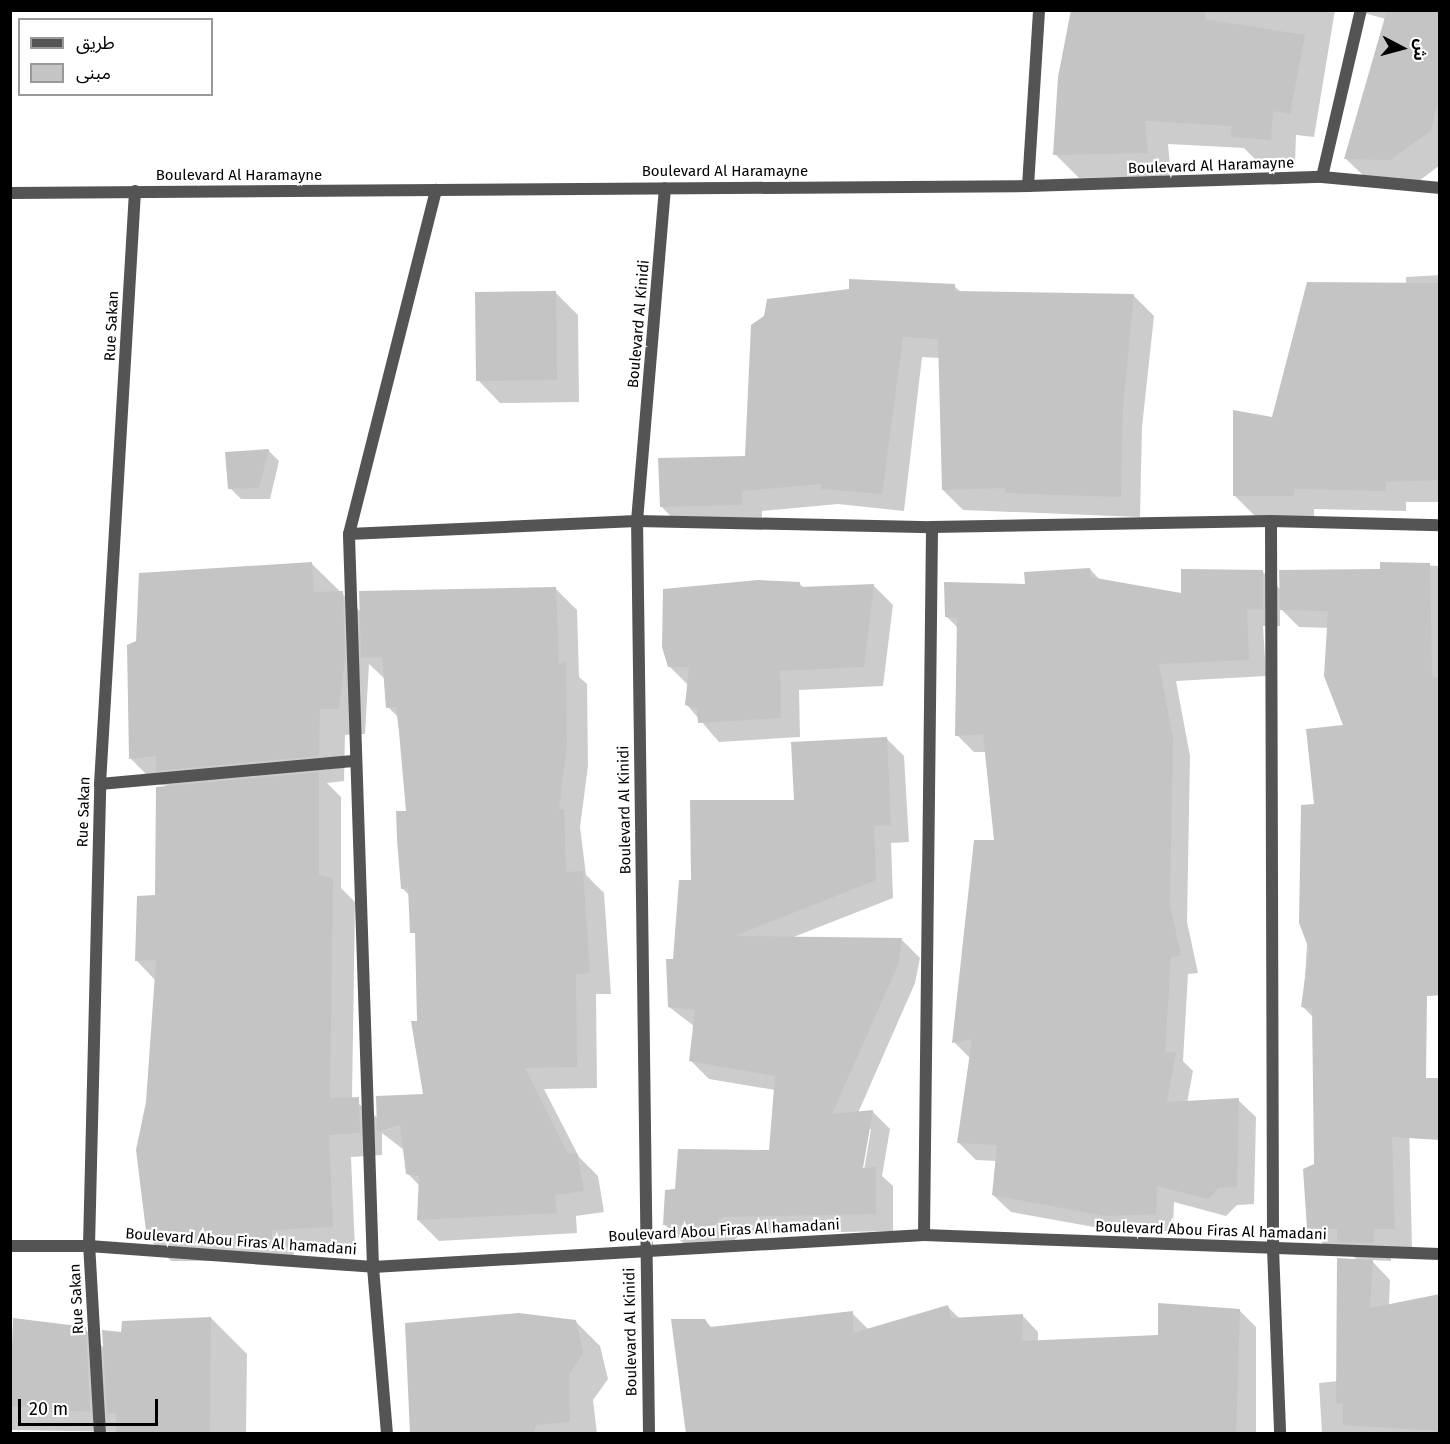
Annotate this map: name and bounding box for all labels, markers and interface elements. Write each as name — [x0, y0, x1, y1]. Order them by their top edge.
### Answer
legend — [18, 18, 213, 96]
north arrow — [1372, 18, 1432, 78]
text: طريق — [76, 32, 115, 54]
text: ش — [1410, 38, 1431, 62]
text: مبنى — [76, 62, 111, 84]
street label: Boulevard Al Haramayne — [1127, 154, 1295, 178]
street label: Boulevard Al Haramayne — [642, 163, 808, 181]
street label: Boulevard Al Haramayne — [156, 167, 322, 185]
street label: Boulevard Al Kinidi — [624, 259, 654, 389]
street label: Rue Sakan — [101, 290, 123, 362]
street label: Boulevard Al Kinidi — [615, 745, 635, 875]
street label: Rue Sakan — [74, 776, 94, 848]
street label: Boulevard Abou Firas Al hamadani — [608, 1216, 840, 1246]
street label: Boulevard Abou Firas Al hamadani — [1095, 1218, 1327, 1244]
street label: Boulevard Abou Firas Al hamadani — [125, 1225, 357, 1259]
street label: Rue Sakan — [66, 1263, 88, 1335]
street label: Boulevard Al Kinidi — [621, 1267, 641, 1397]
scale bar — [21, 1387, 160, 1425]
text: 20 m — [29, 1398, 68, 1420]

